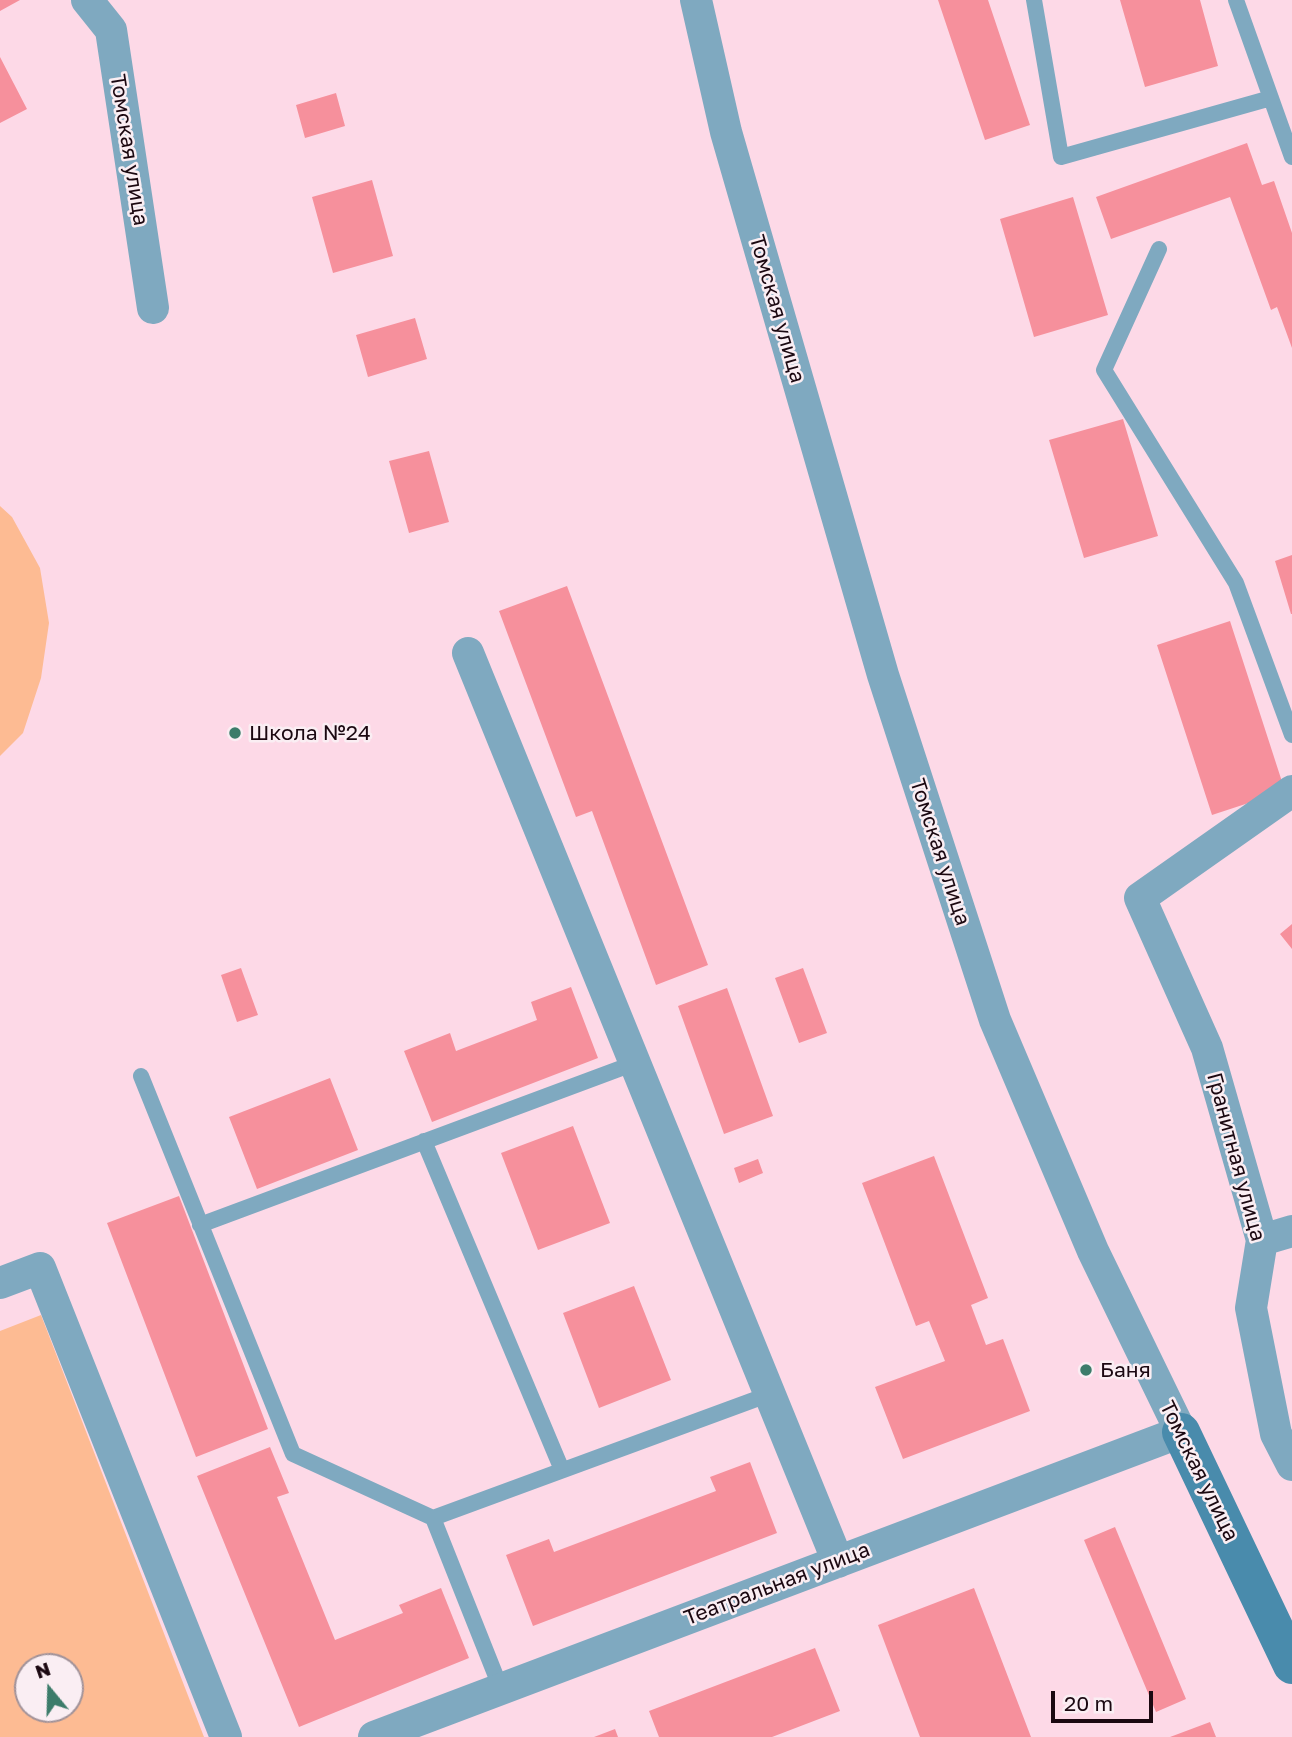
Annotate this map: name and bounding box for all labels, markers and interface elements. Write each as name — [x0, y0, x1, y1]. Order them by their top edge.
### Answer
street label: Томская улица — [105, 73, 153, 227]
street label: Томская улица — [744, 232, 810, 386]
place label: Школа №24 — [249, 720, 371, 746]
marker: Школа №24 — [227, 725, 243, 741]
street label: Томская улица — [904, 775, 976, 929]
street label: Гранитная улица — [1201, 1070, 1271, 1244]
place label: Баня — [1100, 1357, 1151, 1383]
marker: Баня — [1078, 1362, 1094, 1378]
street label: Томская улица — [1154, 1397, 1244, 1545]
street label: Театральная улица — [681, 1537, 873, 1631]
north arrow — [14, 1653, 84, 1723]
text: N — [32, 1656, 53, 1683]
scale bar — [1054, 1678, 1156, 1722]
text: 20 m — [1064, 1690, 1113, 1716]

